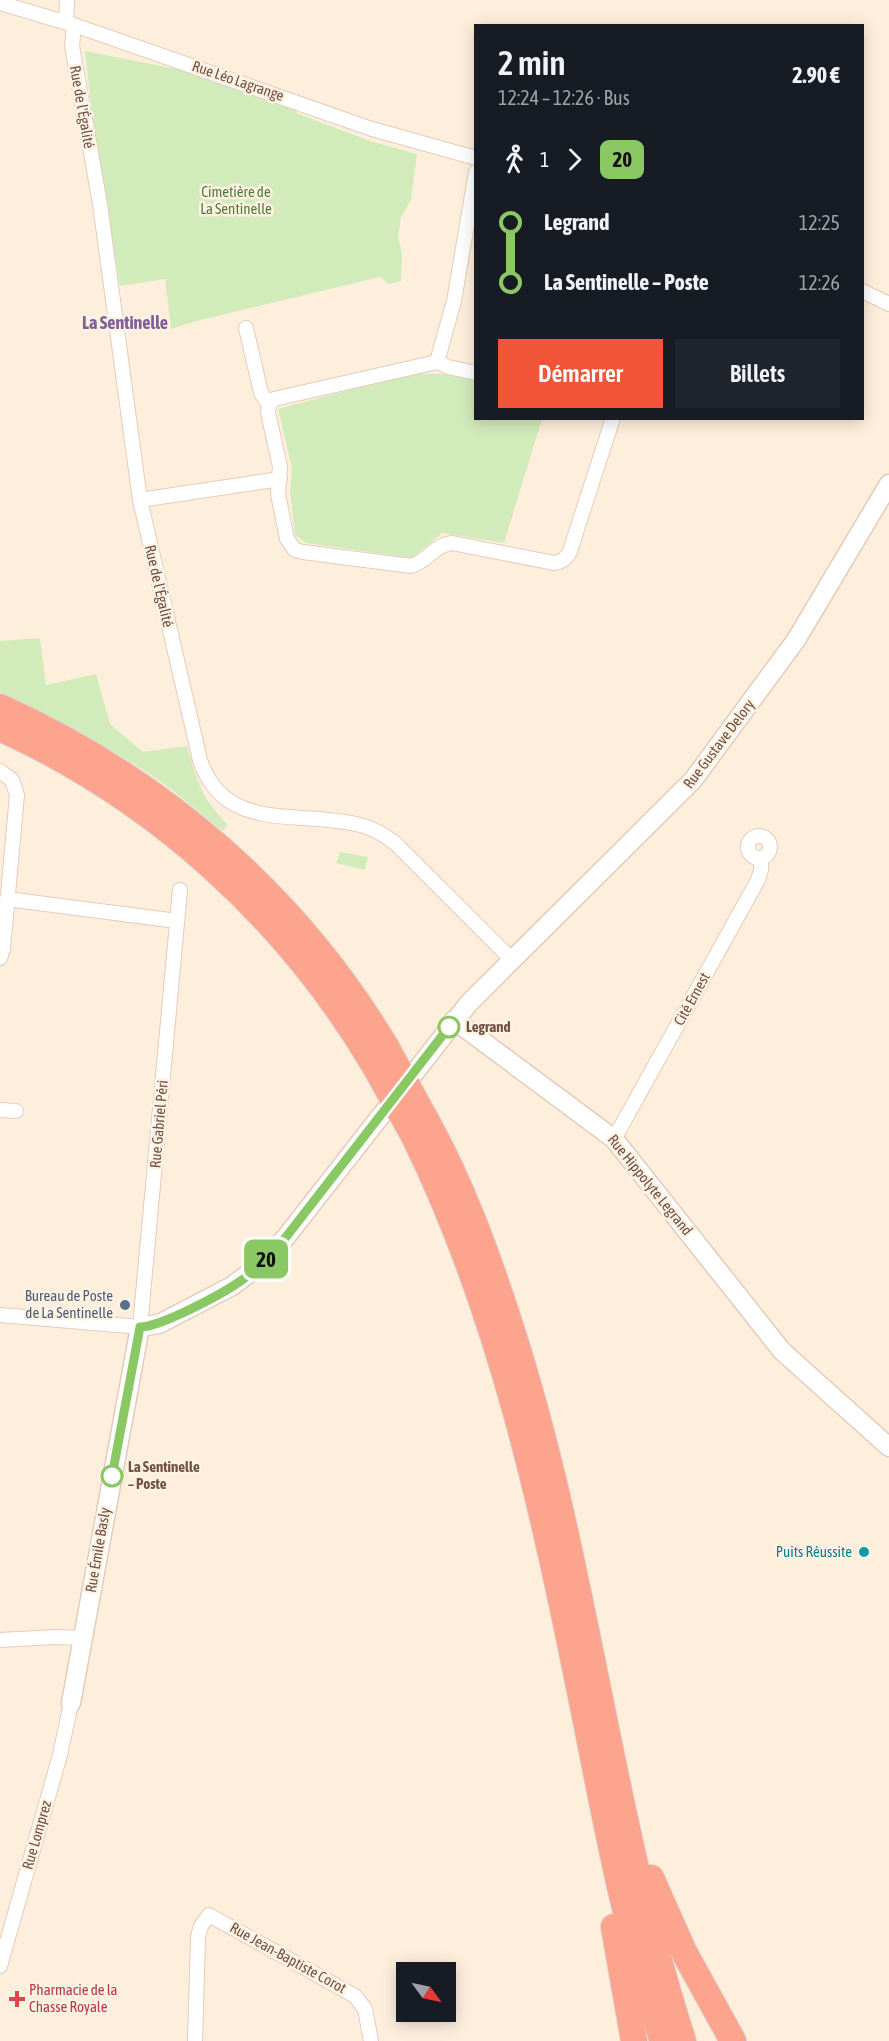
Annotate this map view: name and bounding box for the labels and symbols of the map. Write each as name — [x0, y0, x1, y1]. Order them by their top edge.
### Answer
street label: Rue Léo Lagrange — [190, 57, 286, 104]
street label: Rue de l'Égalité — [67, 64, 98, 150]
park label: Cimetière de La Sentinelle — [200, 183, 272, 217]
district label: La Sentinelle — [82, 312, 168, 333]
street label: Rue de l'Égalité — [142, 543, 177, 629]
street label: Rue Gustave Delory — [680, 696, 758, 792]
street label: Cité Ernest — [670, 969, 713, 1028]
marker: Legrand — [438, 1016, 460, 1038]
place label: Legrand — [466, 1018, 511, 1035]
street label: Rue Gabriel Péri — [146, 1079, 171, 1169]
street label: Rue Hippolyte Legrand — [605, 1131, 696, 1238]
line badge: 20 — [239, 1240, 293, 1278]
place label: Bureau de Poste de La Sentinelle — [25, 1287, 113, 1321]
marker: Bureau de Poste de La Sentinelle — [118, 1298, 132, 1312]
place label: La Sentinelle – Poste — [128, 1458, 200, 1492]
marker: La Sentinelle – Poste — [101, 1465, 123, 1487]
street label: Rue Émile Basly — [82, 1506, 113, 1594]
place label: Puits Réussite — [776, 1543, 852, 1560]
marker: Puits Réussite — [857, 1545, 871, 1559]
street label: Rue Lomprez — [19, 1798, 55, 1871]
street label: Rue Jean-Baptiste Corot — [227, 1919, 349, 1997]
north arrow — [396, 1962, 456, 2022]
place label: Pharmacie de la Chasse Royale — [29, 1981, 118, 2015]
marker: Pharmacie de la Chasse Royale — [10, 1992, 24, 2006]

